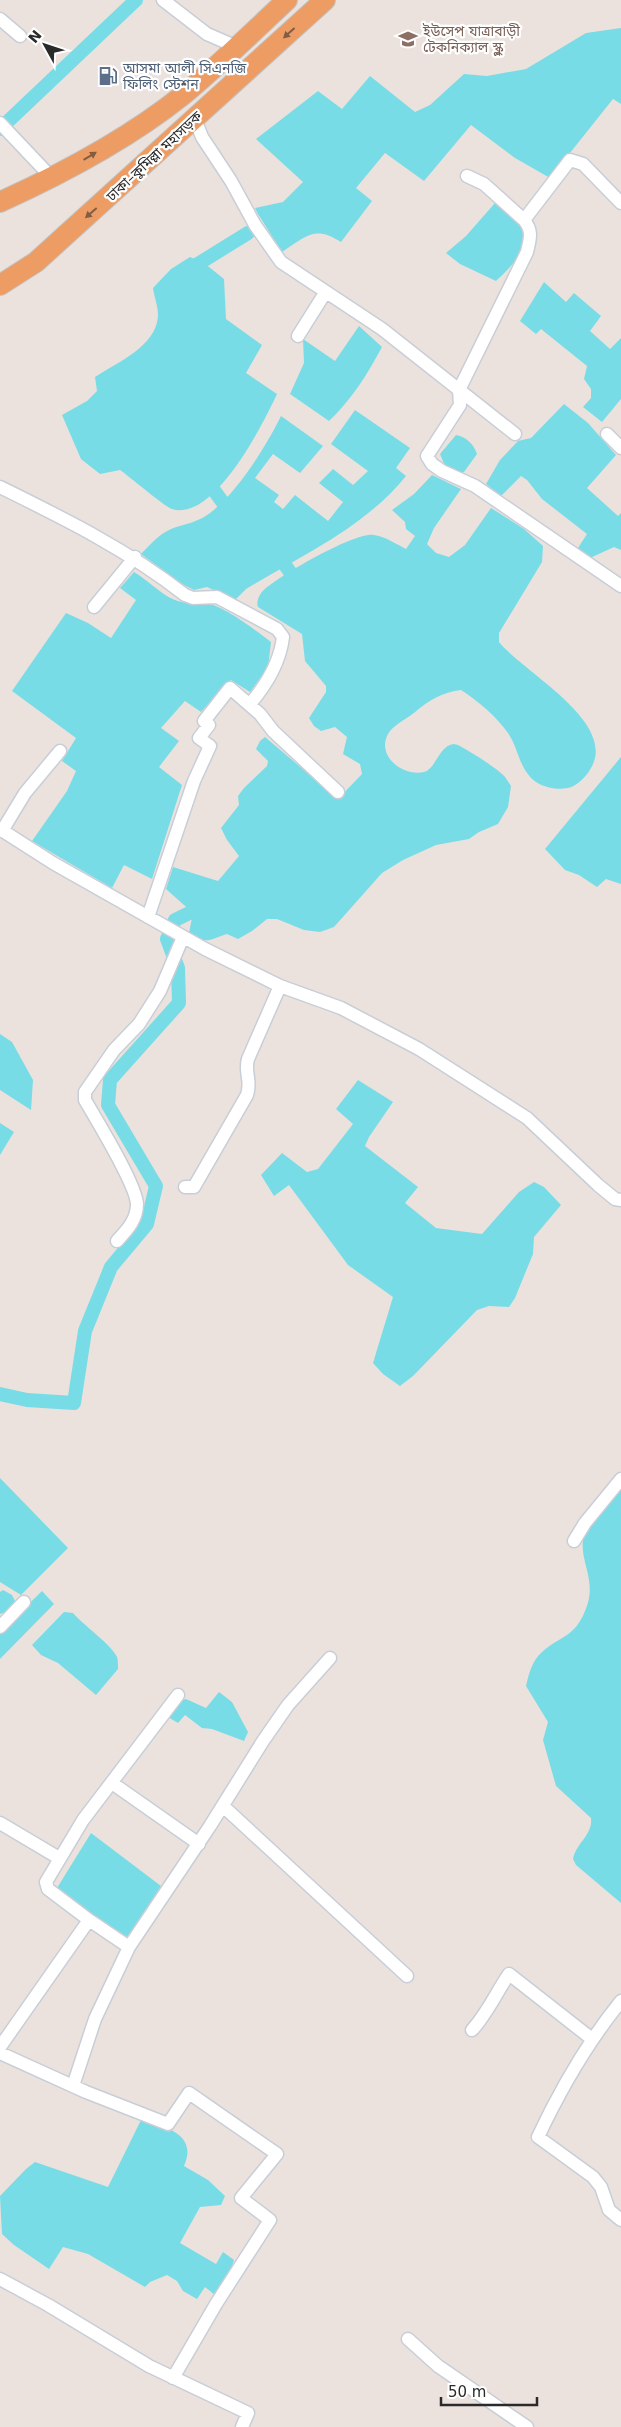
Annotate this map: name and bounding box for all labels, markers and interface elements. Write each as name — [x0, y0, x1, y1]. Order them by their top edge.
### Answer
north arrow — [20, 20, 70, 70]
place label: ইউসেপ যাত্রাবাড়ী টেকনিক্যাল স্কুল — [422, 23, 520, 56]
text: N — [25, 27, 45, 46]
one-way arrow — [283, 27, 295, 39]
school or university icon: ইউসেপ যাত্রাবাড়ী টেকনিক্যাল স্কুল — [397, 28, 419, 50]
place label: আসমা আলী সিএনজি ফিলিং স্টেশন — [122, 60, 247, 92]
fuel station icon: আসমা আলী সিএনজি ফিলিং স্টেশন — [97, 65, 119, 87]
street label: ঢাকা–কুমিল্লা মহাসড়ক — [102, 107, 206, 206]
one-way arrow — [83, 151, 96, 160]
one-way arrow — [85, 208, 98, 219]
scale bar — [441, 2374, 537, 2406]
text: 50 m — [448, 2383, 486, 2401]

